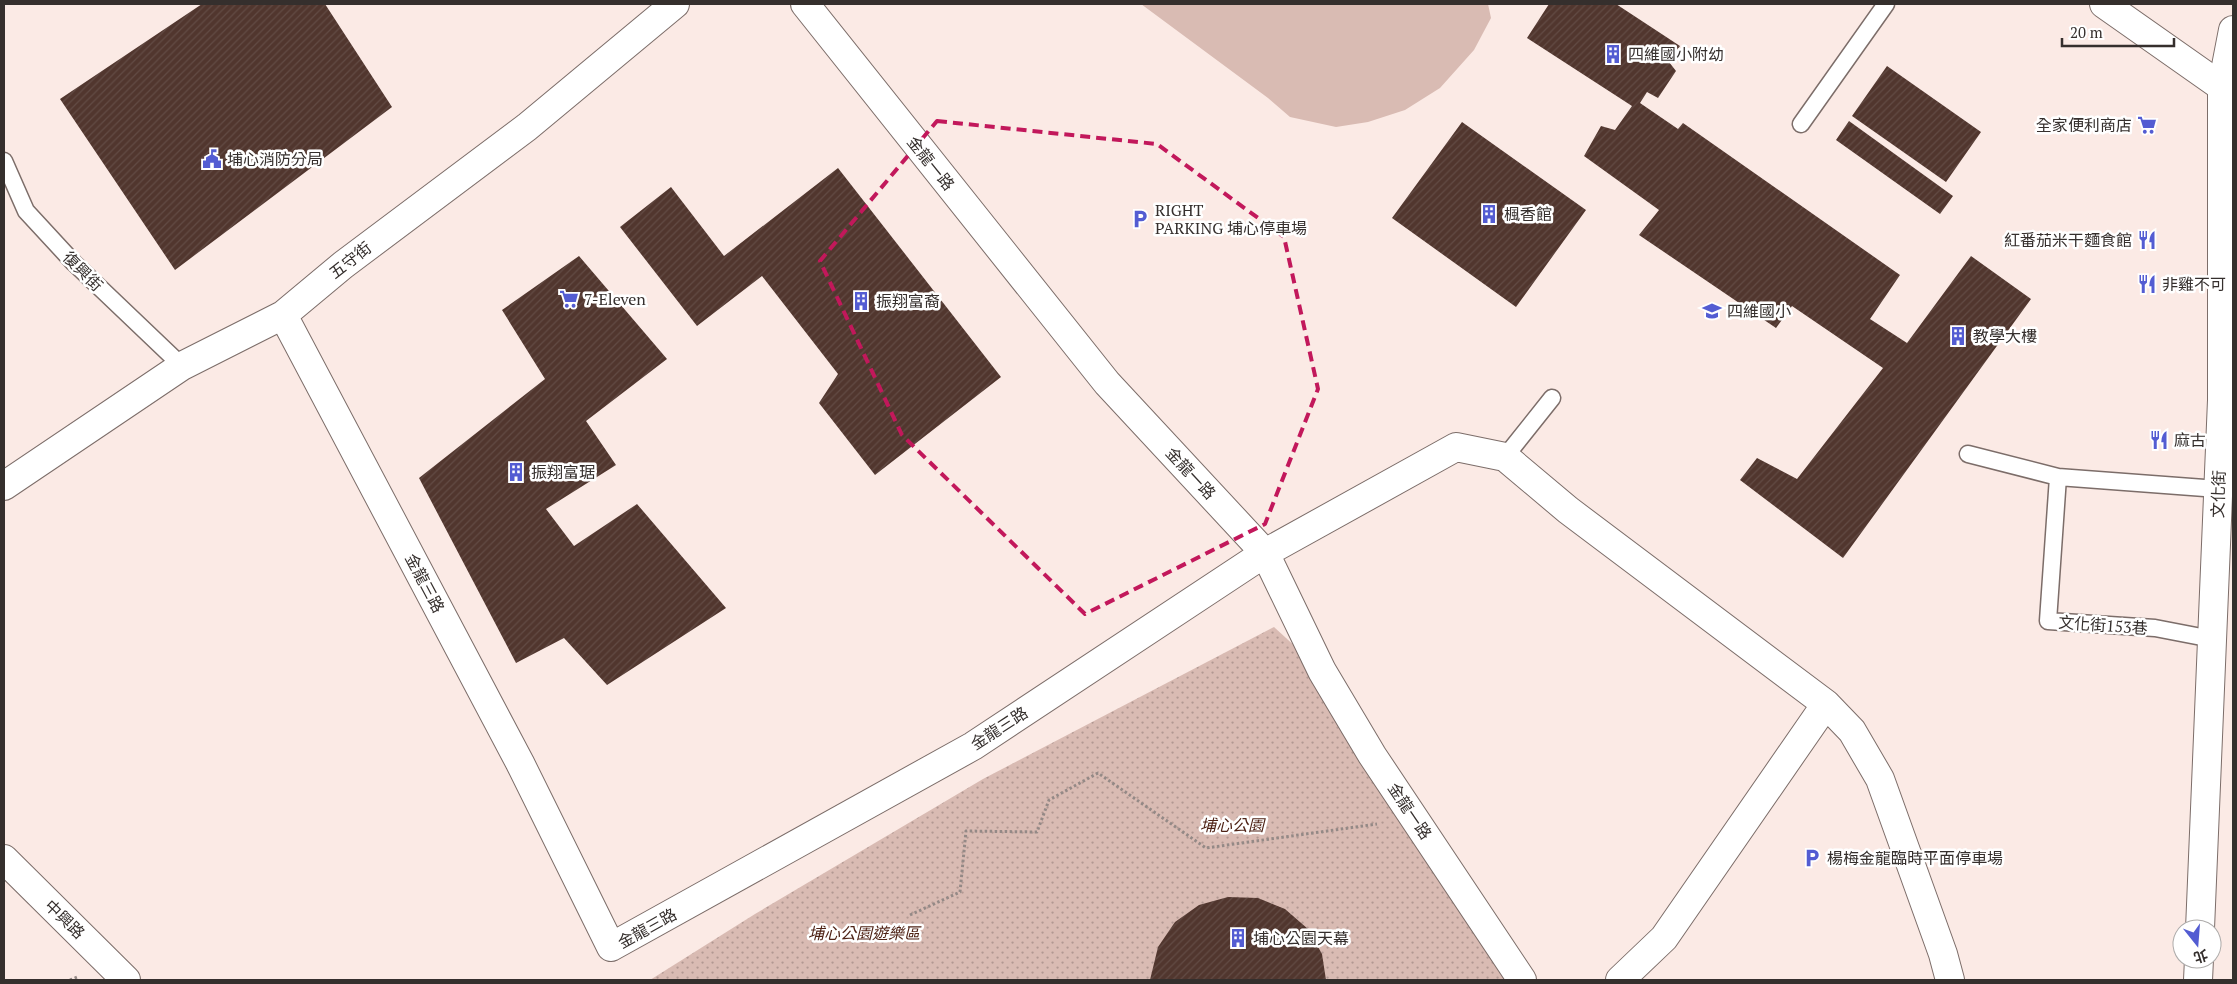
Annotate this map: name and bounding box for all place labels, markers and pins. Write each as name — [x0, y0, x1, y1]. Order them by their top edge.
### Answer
building icon: 四維國小附幼 — [1602, 43, 1624, 65]
place label: 四維國小附幼 — [1628, 43, 1724, 65]
place label: 全家便利商店 — [2036, 114, 2132, 136]
supermarket icon: 全家便利商店 — [2136, 114, 2158, 136]
public building icon: 埔心消防分局 — [201, 148, 223, 170]
place label: 埔心消防分局 — [227, 148, 323, 170]
place label: RIGHT PARKING 埔心停車場 — [1155, 199, 1307, 239]
building icon: 楓香館 — [1478, 203, 1500, 225]
place label: 楓香館 — [1504, 203, 1552, 225]
parking icon: RIGHT PARKING 埔心停車場 — [1129, 208, 1151, 230]
place label: 紅番茄米干麵食館 — [2004, 229, 2132, 251]
restaurant icon: 紅番茄米干麵食館 — [2136, 229, 2158, 251]
restaurant icon: 非雞不可 — [2136, 273, 2158, 295]
place label: 非雞不可 — [2162, 273, 2226, 295]
supermarket icon: 7-Eleven — [558, 288, 580, 310]
place label: 7-Eleven — [584, 288, 646, 310]
building icon: 振翔富裔 — [850, 290, 872, 312]
place label: 振翔富裔 — [876, 290, 940, 312]
school or university icon: 四維國小 — [1701, 300, 1723, 322]
place label: 四維國小 — [1727, 300, 1791, 322]
building icon: 教學大樓 — [1947, 325, 1969, 347]
place label: 教學大樓 — [1973, 325, 2037, 347]
restaurant icon: 麻古 — [2148, 429, 2170, 451]
place label: 麻古 — [2174, 429, 2206, 451]
building icon: 振翔富琚 — [505, 461, 527, 483]
place label: 振翔富琚 — [531, 461, 595, 483]
parking icon: 楊梅金龍臨時平面停車場 — [1801, 847, 1823, 869]
place label: 楊梅金龍臨時平面停車場 — [1827, 847, 2003, 869]
building icon: 埔心公園天幕 — [1227, 927, 1249, 949]
place label: 埔心公園天幕 — [1253, 927, 1349, 949]

